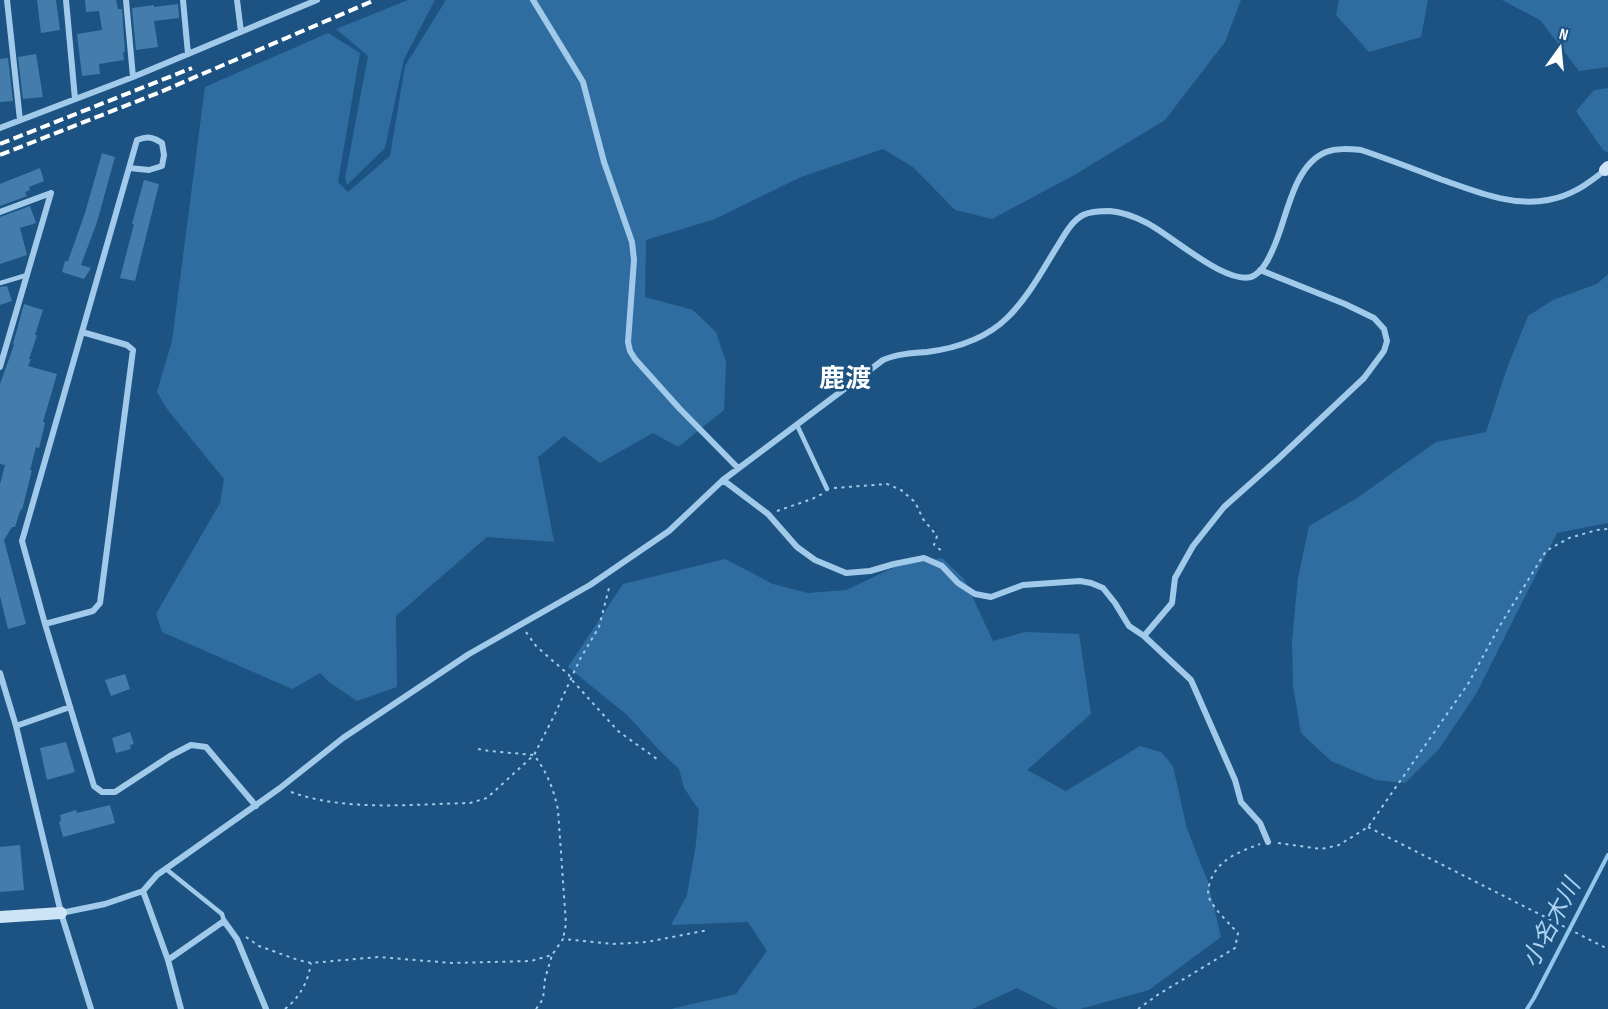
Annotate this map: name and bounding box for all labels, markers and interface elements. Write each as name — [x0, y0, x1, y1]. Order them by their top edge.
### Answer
north arrow — [1530, 18, 1590, 78]
text: N — [1557, 25, 1570, 45]
district label: 鹿渡 — [819, 364, 871, 395]
water label: 小名木川 — [1516, 871, 1588, 972]

